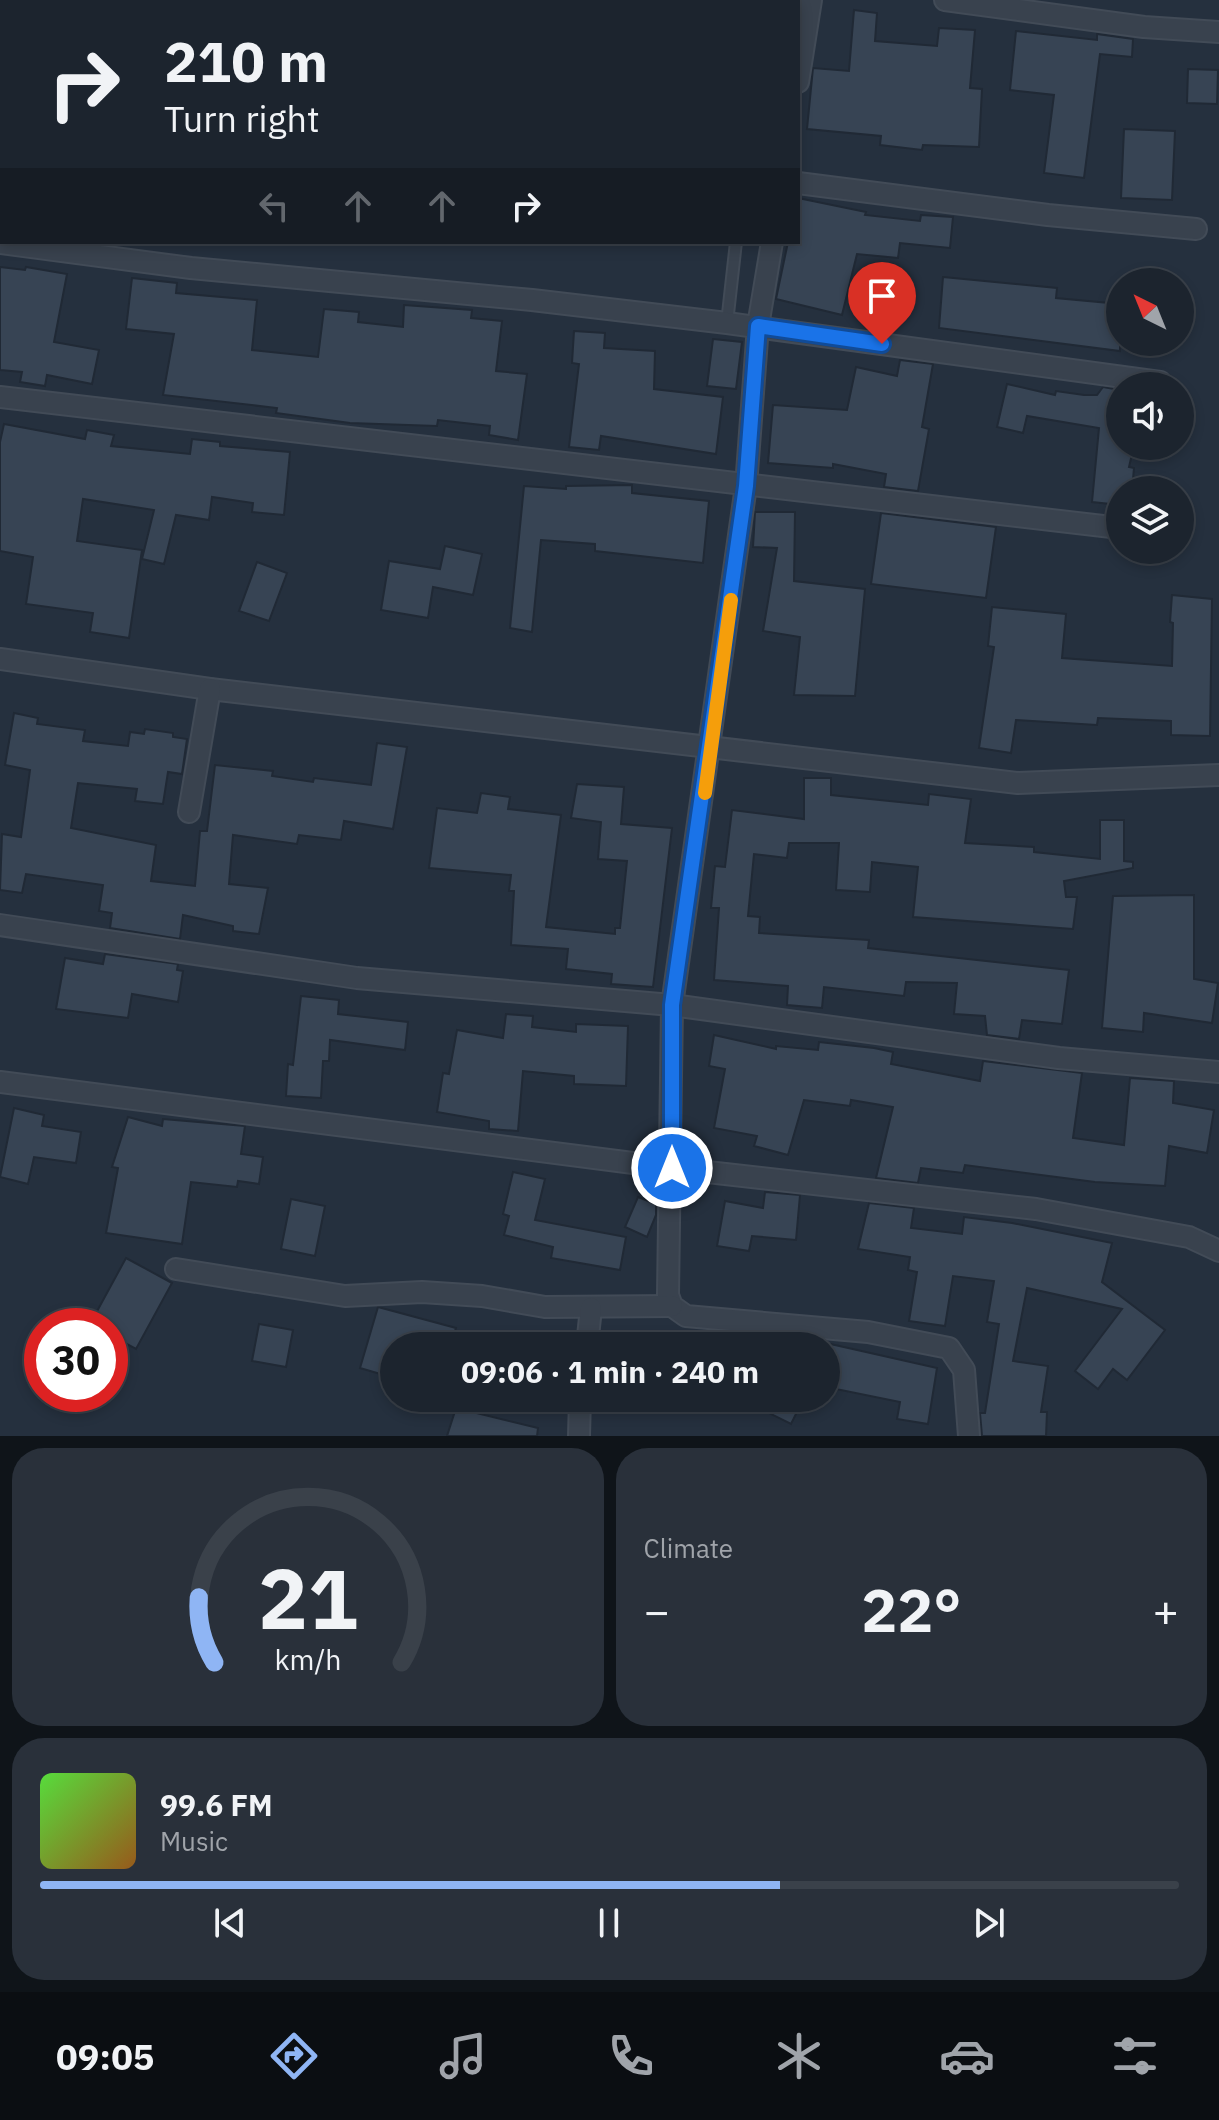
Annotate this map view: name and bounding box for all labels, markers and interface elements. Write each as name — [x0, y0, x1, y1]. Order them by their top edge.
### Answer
text: 210 m — [164, 25, 328, 97]
icon: right — [32, 32, 136, 136]
text: Turn right — [164, 95, 320, 142]
icon: left — [252, 184, 296, 228]
icon: ahead — [336, 184, 380, 228]
icon: ahead — [420, 184, 464, 228]
icon: right — [504, 184, 548, 228]
pin — [848, 262, 916, 344]
north arrow — [1106, 268, 1194, 356]
map controls — [1106, 268, 1194, 564]
icon: arrive — [860, 274, 904, 318]
button: sound — [1106, 372, 1194, 460]
button: layers — [1106, 476, 1194, 564]
position arrow — [630, 1126, 714, 1210]
speed limit sign: 30 — [24, 1308, 128, 1412]
text: 09:06 · 1 min · 240 m — [461, 1352, 759, 1391]
text: Climate — [644, 1531, 733, 1565]
text: 21 — [258, 1544, 358, 1652]
text: 22° — [861, 1570, 961, 1649]
text: − — [644, 1582, 670, 1639]
text: + — [1153, 1582, 1179, 1639]
text: km/h — [274, 1641, 341, 1678]
text: 99.6 FM — [160, 1785, 273, 1824]
text: Music — [160, 1824, 228, 1858]
icon: previous — [208, 1901, 252, 1945]
icon: pause — [587, 1901, 631, 1945]
icon: next — [967, 1901, 1011, 1945]
icon: directions — [266, 2028, 322, 2084]
icon: music — [435, 2028, 491, 2084]
icon: phone — [603, 2028, 659, 2084]
icon: climate — [771, 2028, 827, 2084]
icon: car — [939, 2028, 995, 2084]
icon: filters — [1107, 2028, 1163, 2084]
text: 09:05 — [56, 2033, 154, 2080]

